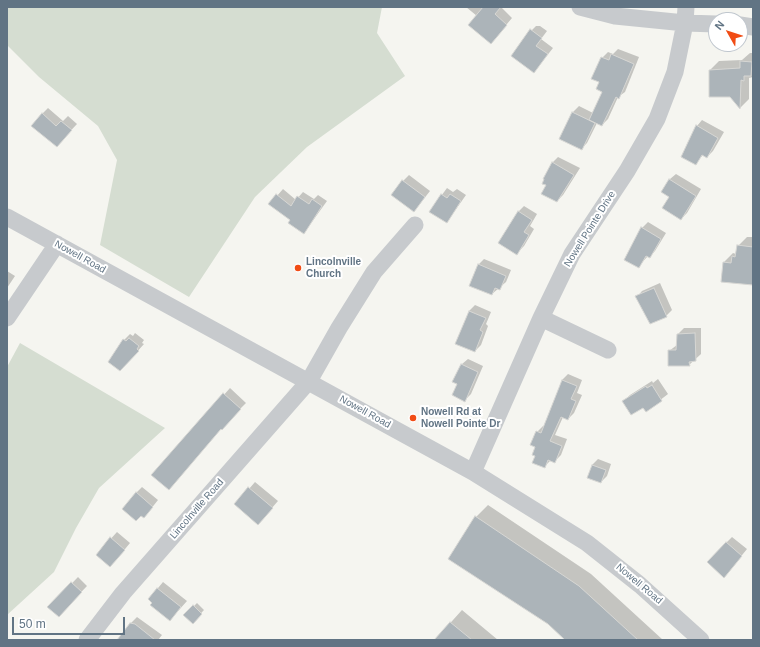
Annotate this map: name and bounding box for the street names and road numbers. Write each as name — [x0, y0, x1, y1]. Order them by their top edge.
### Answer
street label: Nowell Pointe Drive — [562, 189, 618, 269]
street label: Nowell Road — [52, 238, 108, 276]
street label: Nowell Road — [337, 393, 393, 431]
street label: Lincolnville Road — [168, 477, 226, 541]
street label: Nowell Road — [613, 561, 665, 607]

